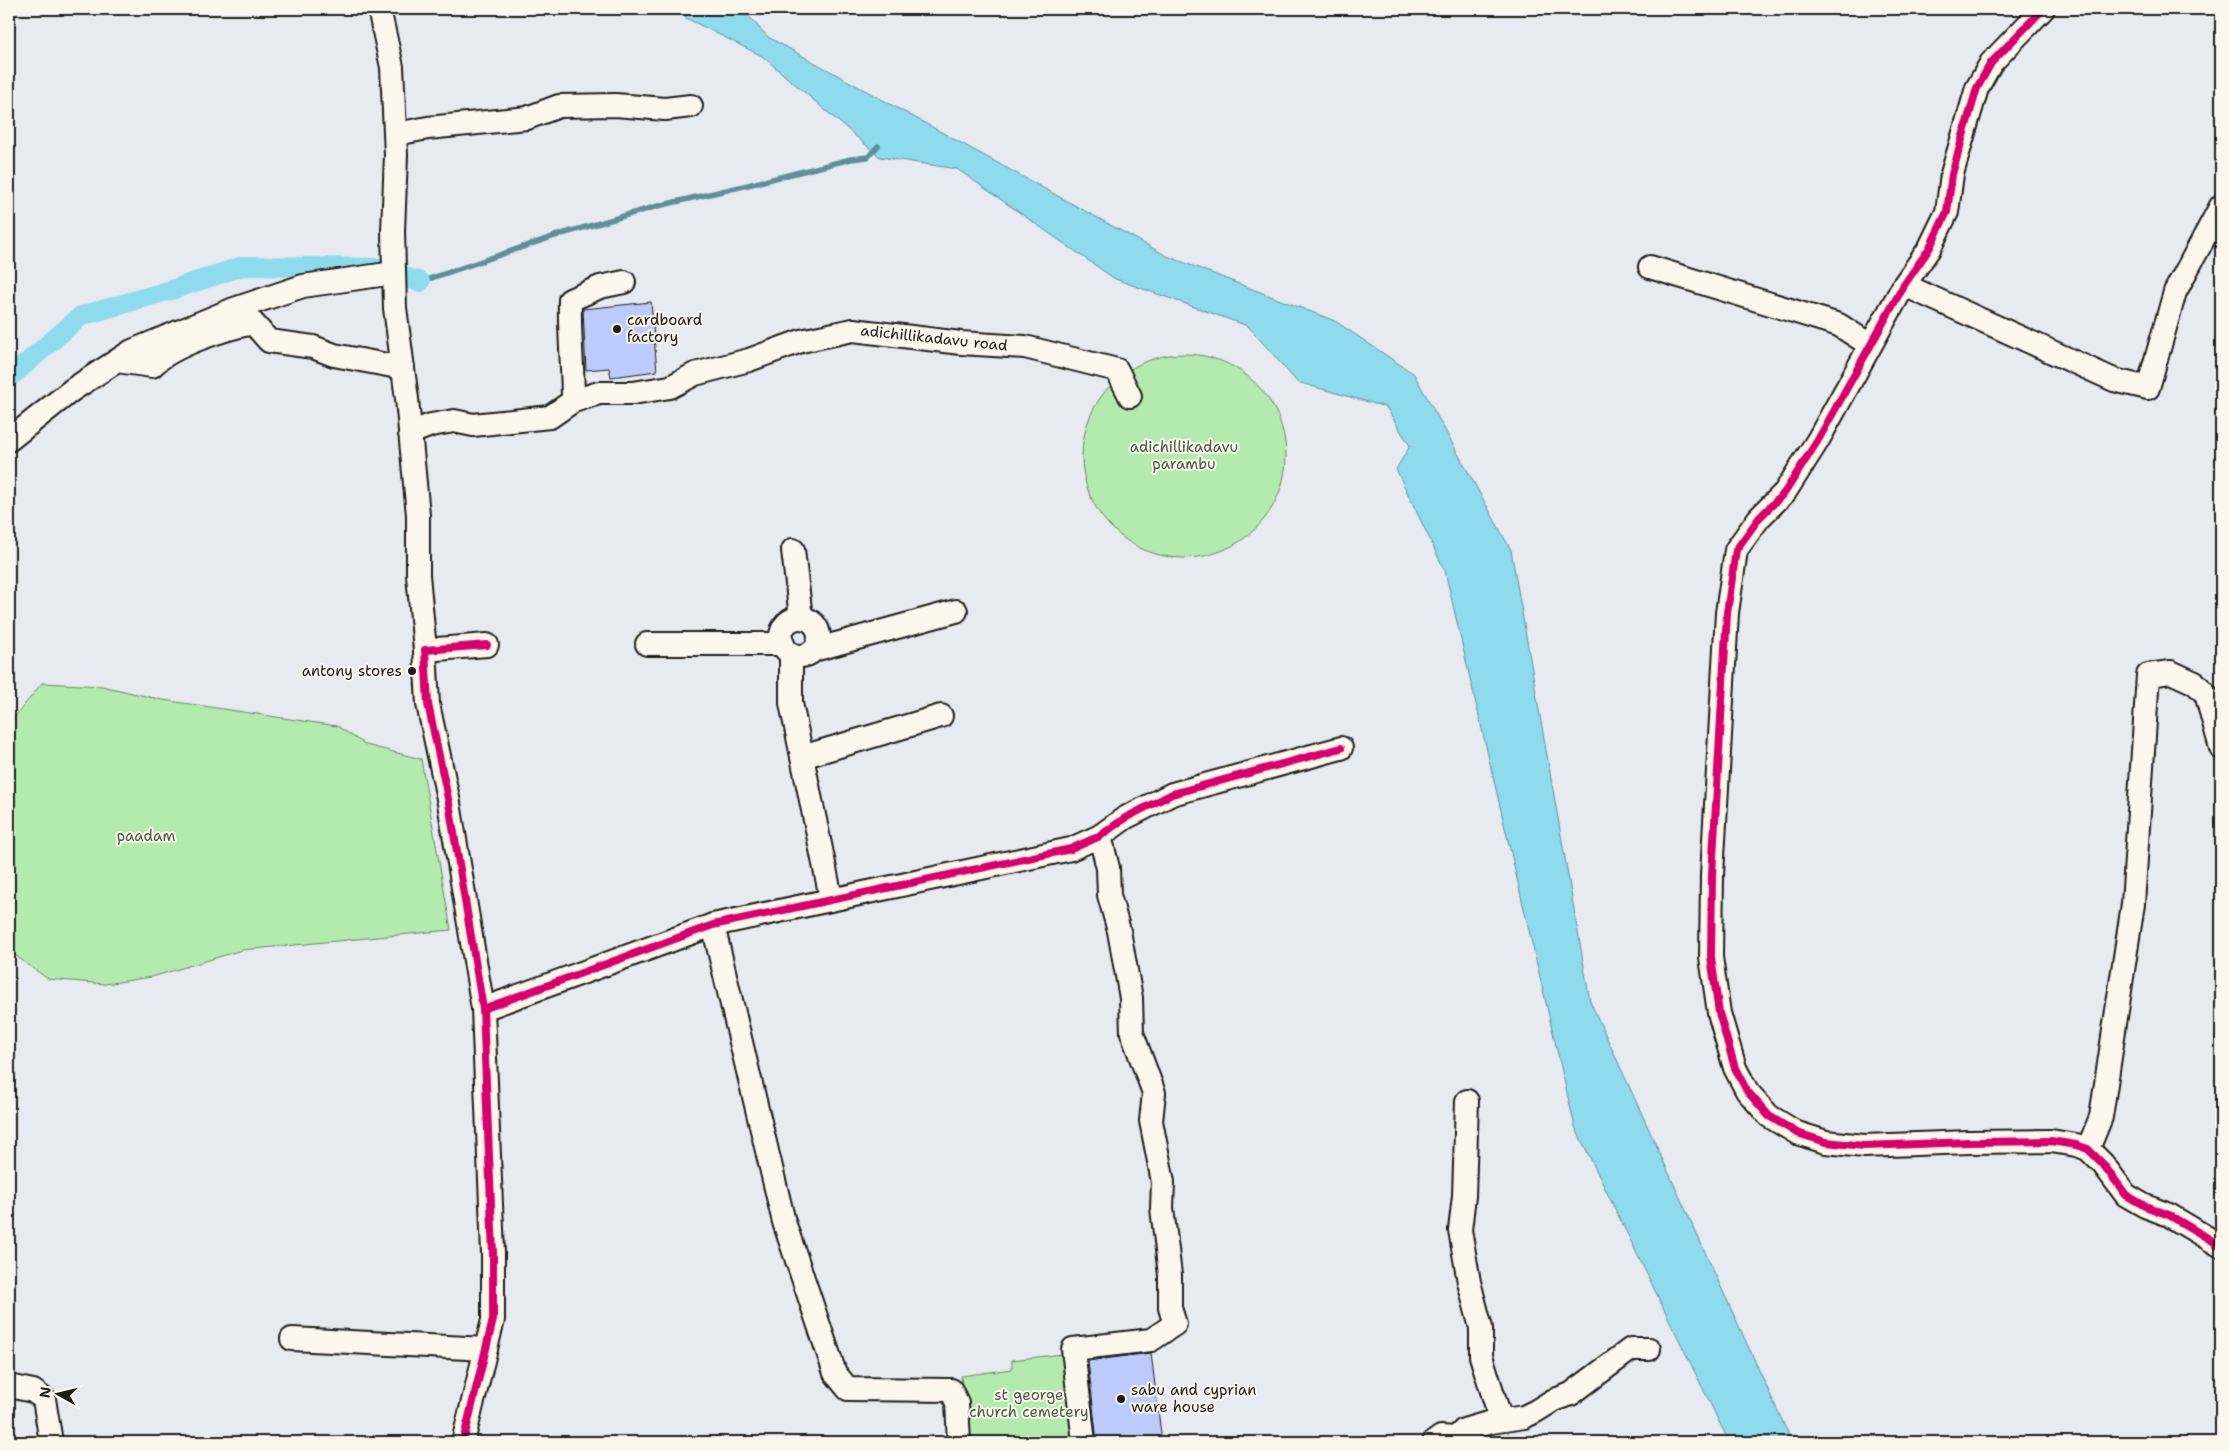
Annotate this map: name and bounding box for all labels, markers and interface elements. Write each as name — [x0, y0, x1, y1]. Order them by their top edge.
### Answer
place label: cardboard factory — [627, 310, 703, 347]
street label: adichillikadavu road — [859, 320, 1009, 356]
marker: cardboard factory — [611, 323, 623, 335]
park label: adichillikadavu parambu — [1130, 437, 1238, 474]
place label: antony stores — [302, 661, 402, 681]
marker: antony stores — [406, 665, 418, 677]
park label: paadam — [117, 826, 175, 846]
north arrow — [32, 1368, 82, 1418]
place label: sabu and cyprian ware house — [1131, 1380, 1256, 1417]
text: N — [35, 1385, 55, 1399]
park label: st george church cemetery — [969, 1385, 1089, 1422]
marker: sabu and cyprian ware house — [1115, 1393, 1127, 1405]

